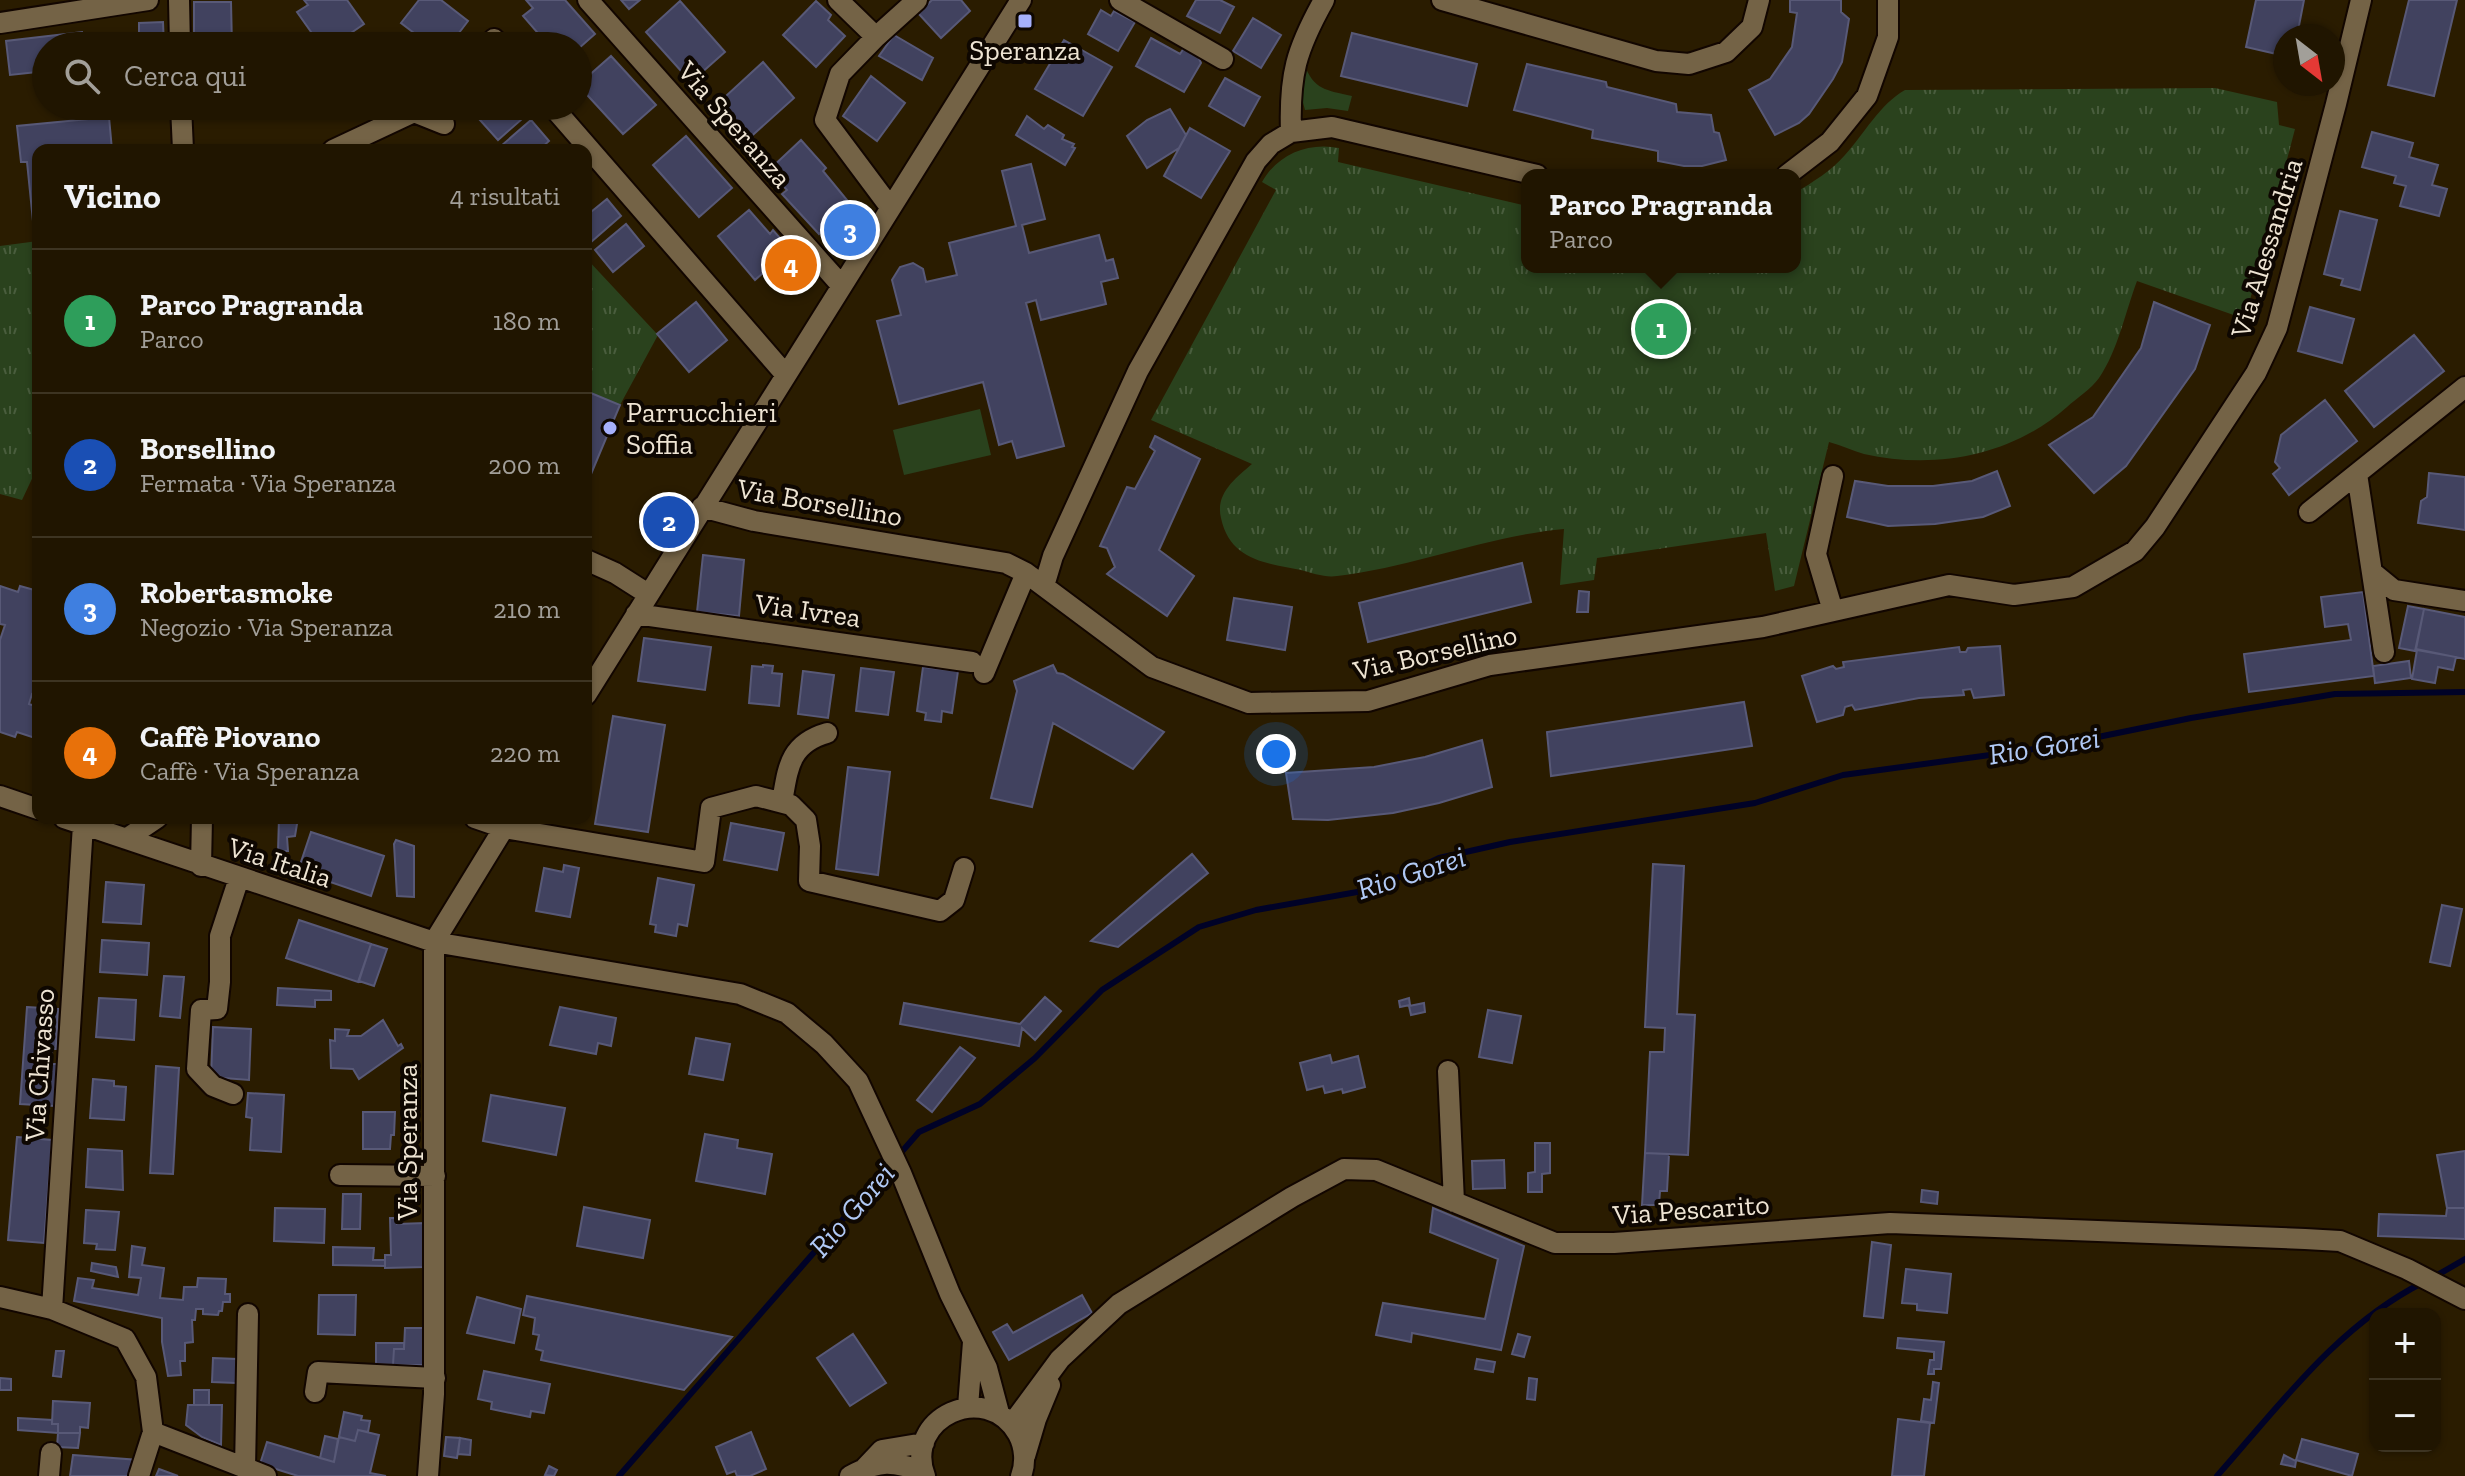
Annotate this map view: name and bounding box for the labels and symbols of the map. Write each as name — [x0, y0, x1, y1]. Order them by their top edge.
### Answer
marker: Speranza — [1016, 12, 1034, 30]
north arrow — [2273, 24, 2345, 96]
place label: Speranza — [969, 34, 1081, 67]
street label: Via Speranza — [670, 54, 799, 195]
street label: Via Alessandria — [2223, 154, 2310, 343]
pin: 3 — [824, 200, 876, 260]
pin: 4 — [765, 235, 817, 295]
pin: 1 — [1635, 299, 1687, 359]
place label: Parrucchieri Soffia — [626, 396, 777, 461]
marker: Parrucchieri Soffia — [601, 419, 619, 437]
street label: Via Borsellino — [734, 472, 905, 533]
pin: 2 — [643, 492, 695, 552]
street label: Via Ivrea — [752, 587, 863, 634]
street label: Via Borsellino — [1349, 618, 1520, 688]
water label: Rio Gorei — [1986, 719, 2102, 773]
your location — [1256, 734, 1296, 774]
street label: Via Italia — [223, 830, 336, 895]
water label: Rio Gorei — [1352, 839, 1470, 907]
street label: Via Chivasso — [18, 987, 61, 1144]
street label: Via Speranza — [391, 1063, 424, 1221]
water label: Rio Gorei — [802, 1156, 902, 1264]
street label: Via Pescarito — [1611, 1188, 1770, 1232]

